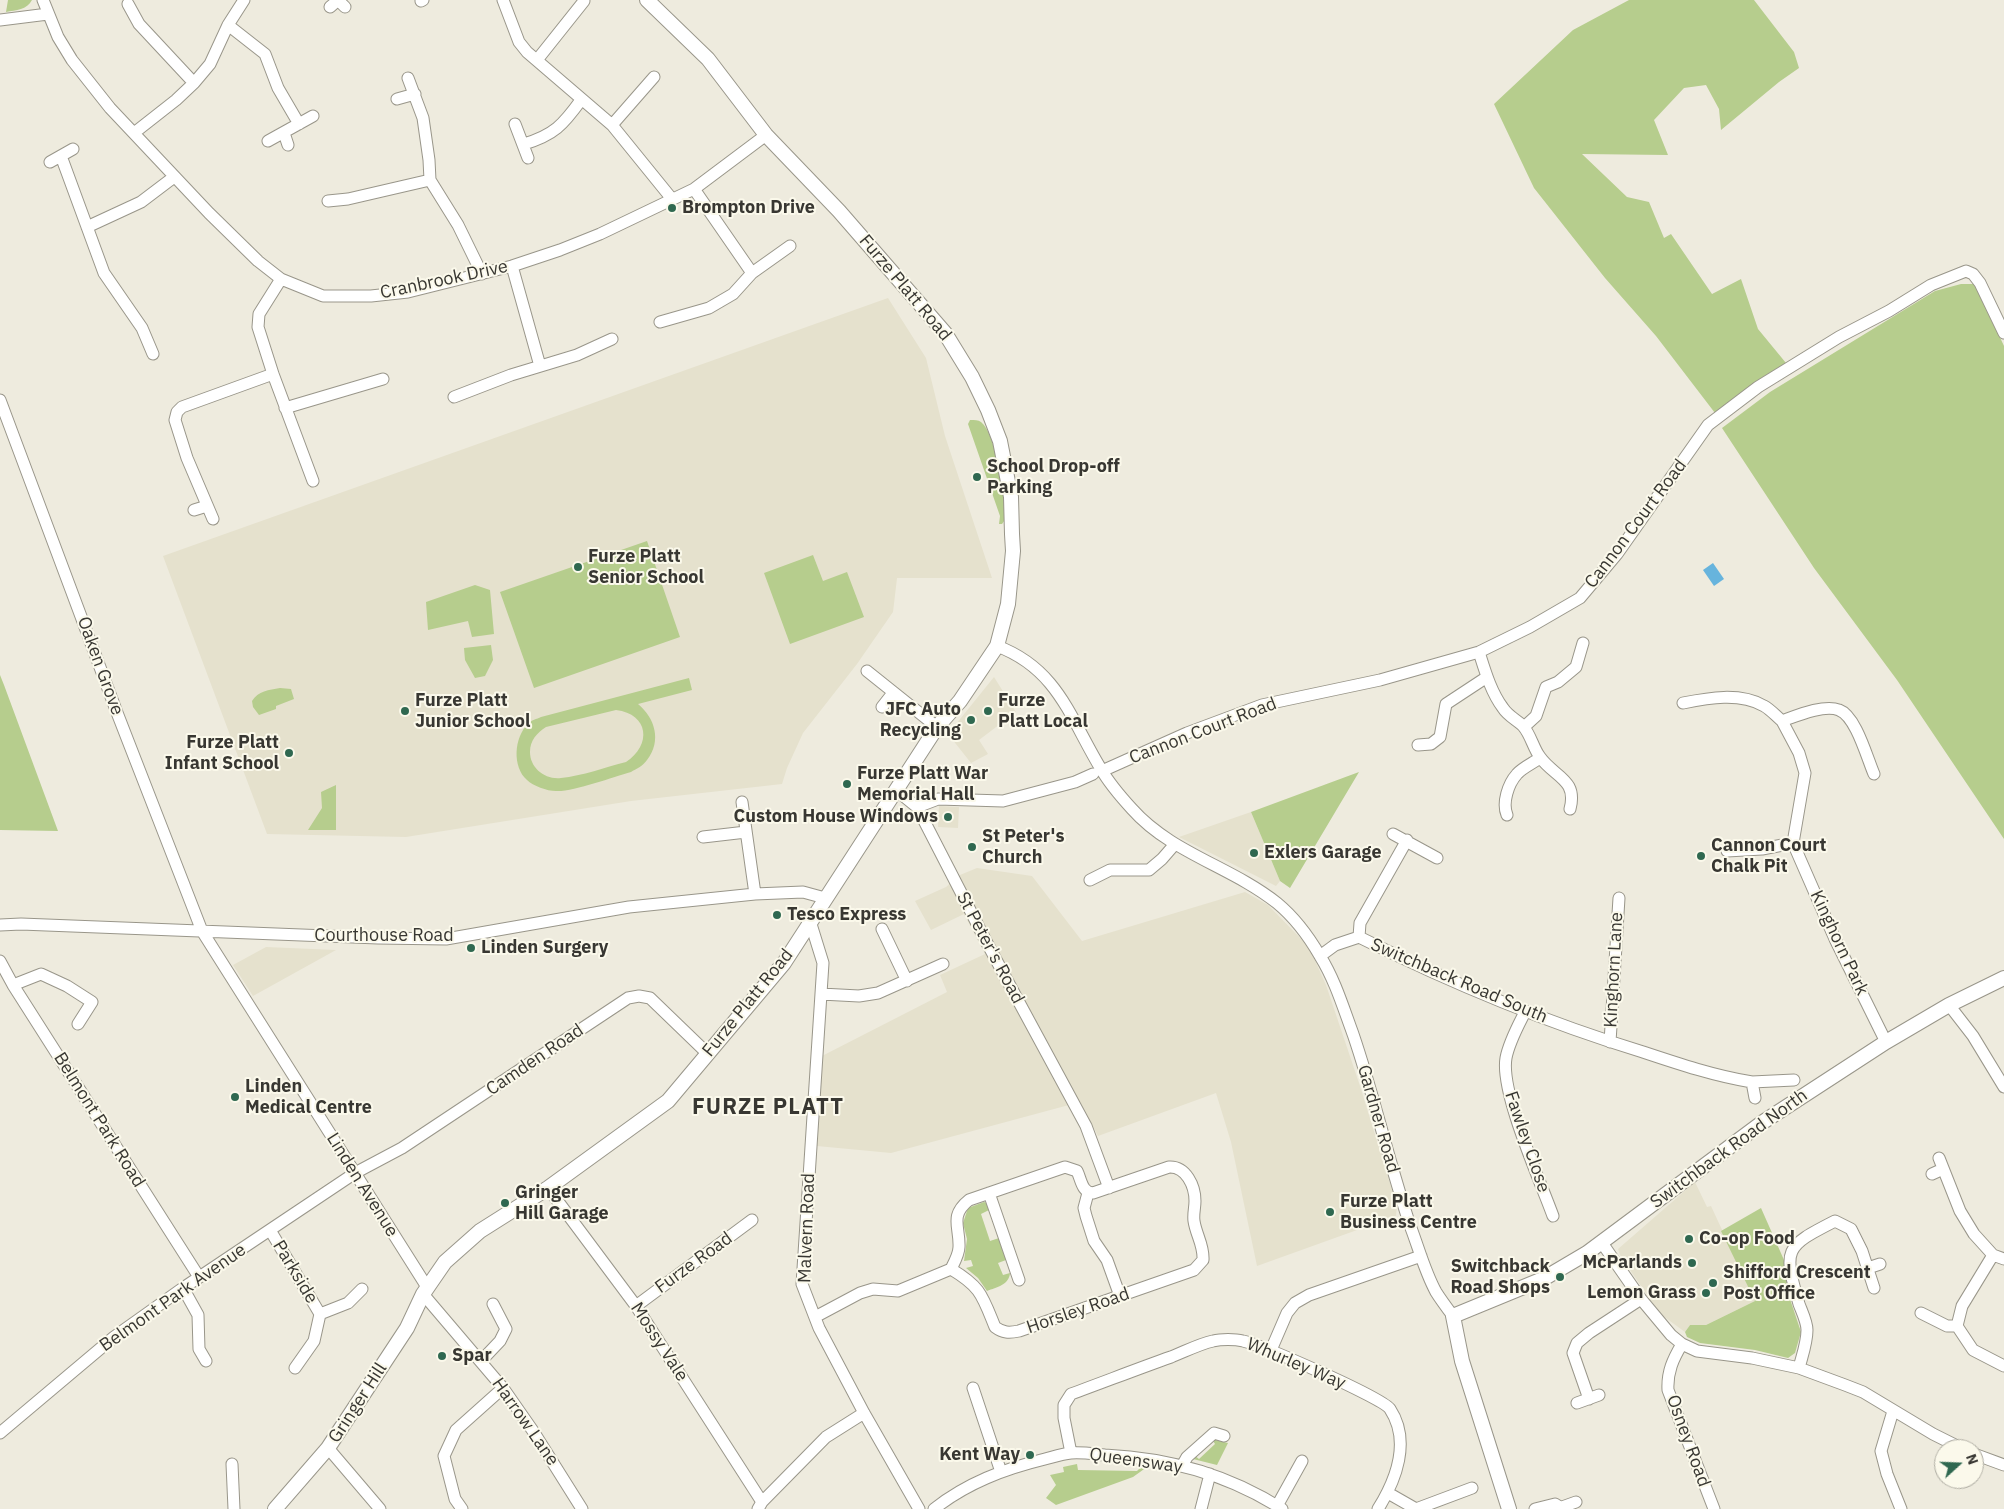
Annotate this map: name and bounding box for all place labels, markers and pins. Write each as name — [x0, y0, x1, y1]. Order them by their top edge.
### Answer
place label: Brompton Drive — [682, 197, 815, 219]
marker: Brompton Drive — [666, 202, 678, 214]
place label: School Drop-off Parking — [987, 456, 1120, 498]
marker: School Drop-off Parking — [971, 471, 983, 483]
place label: Furze Platt Senior School — [588, 546, 704, 588]
marker: Furze Platt Senior School — [572, 561, 584, 573]
place label: Furze Platt Junior School — [415, 690, 530, 732]
place label: Furze Platt Local — [998, 690, 1088, 732]
place label: JFC Auto Recycling — [880, 699, 961, 742]
marker: Furze Platt Junior School — [399, 705, 411, 717]
marker: Furze Platt Local — [982, 705, 994, 717]
marker: JFC Auto Recycling — [965, 714, 977, 726]
place label: Furze Platt Infant School — [165, 732, 279, 774]
marker: Furze Platt Infant School — [283, 747, 295, 759]
place label: Furze Platt War Memorial Hall — [857, 763, 988, 806]
marker: Furze Platt War Memorial Hall — [841, 778, 853, 790]
place label: Custom House Windows — [734, 806, 938, 828]
marker: Custom House Windows — [942, 811, 954, 823]
place label: St Peter's Church — [982, 826, 1064, 869]
place label: Cannon Court Chalk Pit — [1711, 835, 1826, 878]
marker: St Peter's Church — [966, 841, 978, 853]
place label: Exlers Garage — [1264, 842, 1382, 864]
marker: Exlers Garage — [1248, 847, 1260, 859]
marker: Cannon Court Chalk Pit — [1695, 850, 1707, 862]
place label: Tesco Express — [787, 904, 906, 926]
marker: Tesco Express — [771, 909, 783, 921]
place label: Linden Surgery — [481, 937, 608, 959]
marker: Linden Surgery — [465, 942, 477, 954]
place label: Linden Medical Centre — [245, 1076, 372, 1118]
marker: Linden Medical Centre — [229, 1091, 241, 1103]
place label: Gringer Hill Garage — [515, 1182, 609, 1224]
place label: Furze Platt Business Centre — [1340, 1191, 1477, 1234]
marker: Gringer Hill Garage — [499, 1197, 511, 1209]
marker: Furze Platt Business Centre — [1324, 1206, 1336, 1218]
place label: Co-op Food — [1699, 1228, 1795, 1250]
marker: Co-op Food — [1683, 1233, 1695, 1245]
place label: McParlands — [1582, 1252, 1682, 1274]
place label: Switchback Road Shops — [1450, 1256, 1550, 1298]
marker: McParlands — [1686, 1257, 1698, 1269]
place label: Shifford Crescent Post Office — [1723, 1262, 1871, 1304]
marker: Switchback Road Shops — [1554, 1271, 1566, 1283]
marker: Shifford Crescent Post Office — [1707, 1277, 1719, 1289]
place label: Lemon Grass — [1587, 1282, 1696, 1304]
marker: Lemon Grass — [1700, 1287, 1712, 1299]
place label: Spar — [452, 1345, 492, 1367]
marker: Spar — [436, 1350, 448, 1362]
place label: Kent Way — [939, 1444, 1020, 1466]
marker: Kent Way — [1024, 1449, 1036, 1461]

